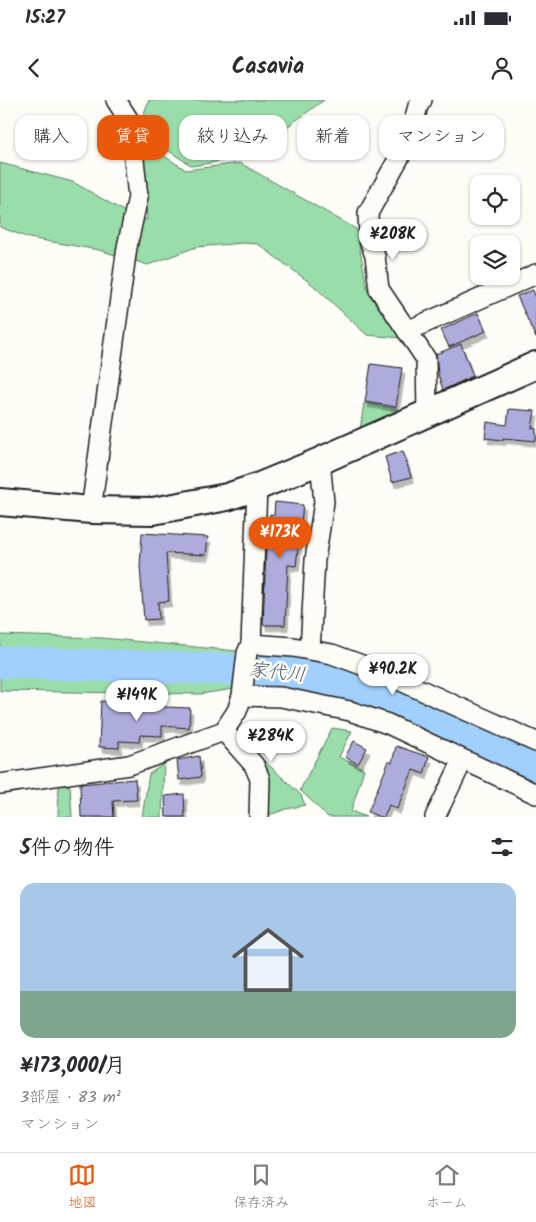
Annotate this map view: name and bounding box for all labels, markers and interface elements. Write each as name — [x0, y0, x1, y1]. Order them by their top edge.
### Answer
text: 15:27 — [25, 3, 65, 33]
text: Casavia — [232, 50, 304, 85]
icon: back — [20, 54, 48, 82]
icon: person — [488, 54, 516, 82]
chip: 購入 — [15, 115, 87, 160]
chip: 賃貸 — [97, 115, 169, 160]
chip: 絞り込み — [179, 115, 287, 160]
chip: 新着 — [297, 115, 369, 160]
chip: マンション — [379, 115, 504, 160]
map controls — [470, 175, 520, 285]
button: locate — [470, 175, 520, 225]
pin: ¥208K — [358, 219, 428, 261]
text: ¥208K — [370, 222, 416, 247]
button: layers — [470, 235, 520, 285]
pin: ¥173K — [245, 516, 315, 559]
text: ¥173K — [260, 520, 300, 545]
pin: ¥90.2K — [352, 654, 434, 696]
water label: 家代川 — [247, 655, 307, 691]
text: ¥90.2K — [369, 657, 417, 682]
pin: ¥149K — [102, 680, 172, 722]
text: ¥149K — [116, 683, 158, 708]
pin: ¥284K — [236, 720, 306, 763]
text: ¥284K — [248, 724, 294, 749]
text: 5件の物件 — [20, 832, 115, 865]
icon: filters — [488, 833, 516, 861]
icon: home — [223, 915, 313, 1005]
text: ¥173,000/月 — [20, 1050, 125, 1083]
text: 3部屋 · 83 m² — [20, 1085, 121, 1110]
text: マンション — [20, 1112, 99, 1137]
tab: 地図 — [68, 1161, 96, 1214]
tab: 保存済み — [233, 1161, 289, 1214]
tab: ホーム — [426, 1161, 468, 1214]

